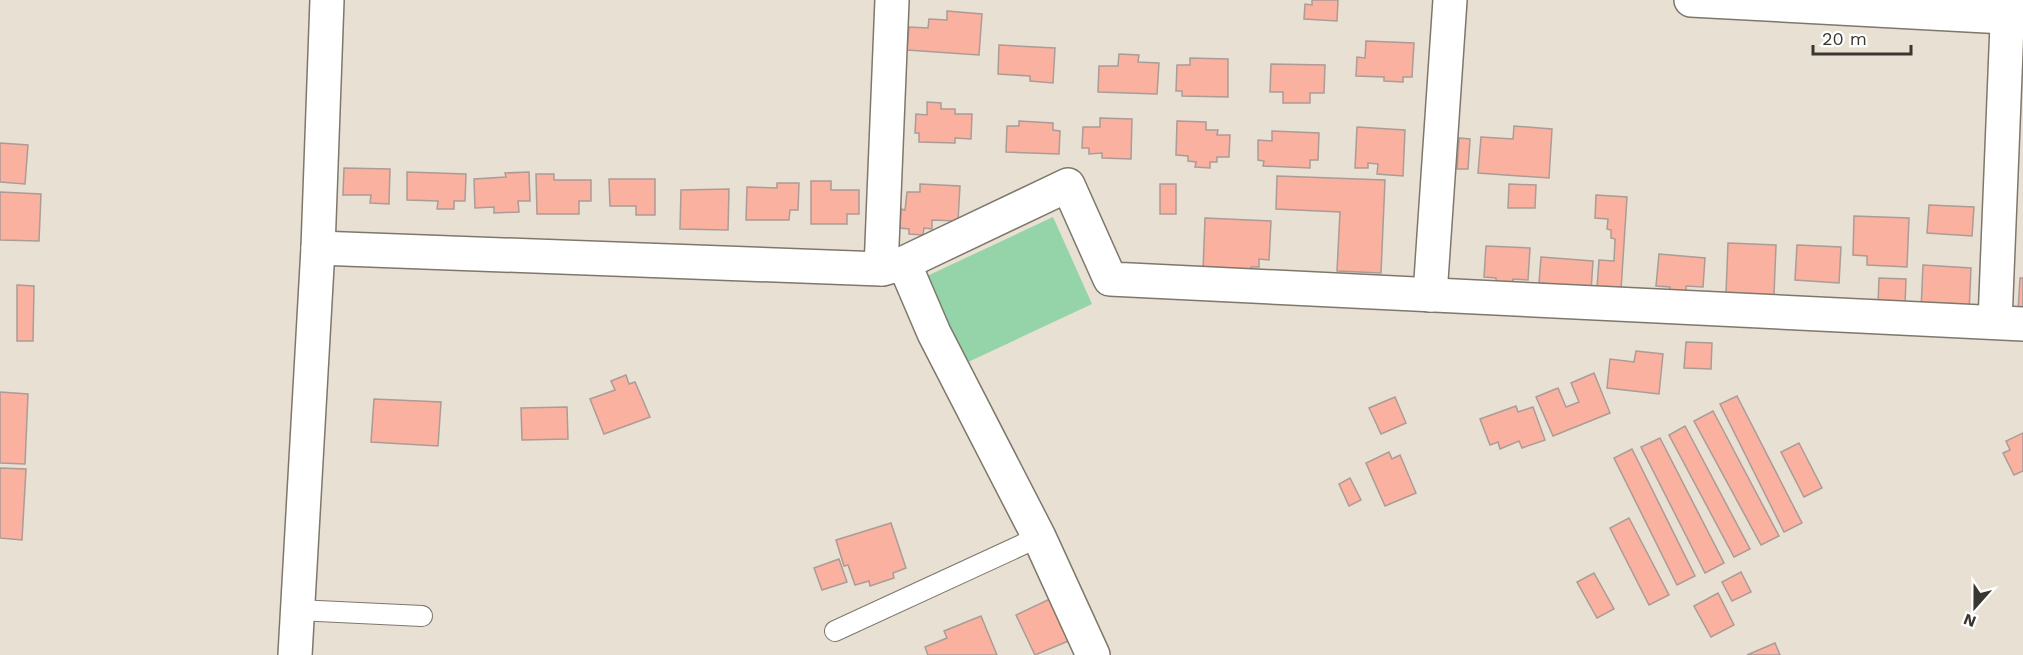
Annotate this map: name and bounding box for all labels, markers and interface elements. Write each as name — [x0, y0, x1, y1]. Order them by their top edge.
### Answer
scale bar — [1813, 18, 1910, 56]
text: 20 m — [1822, 28, 1867, 49]
north arrow — [1945, 577, 2005, 637]
text: N — [1961, 610, 1979, 632]

